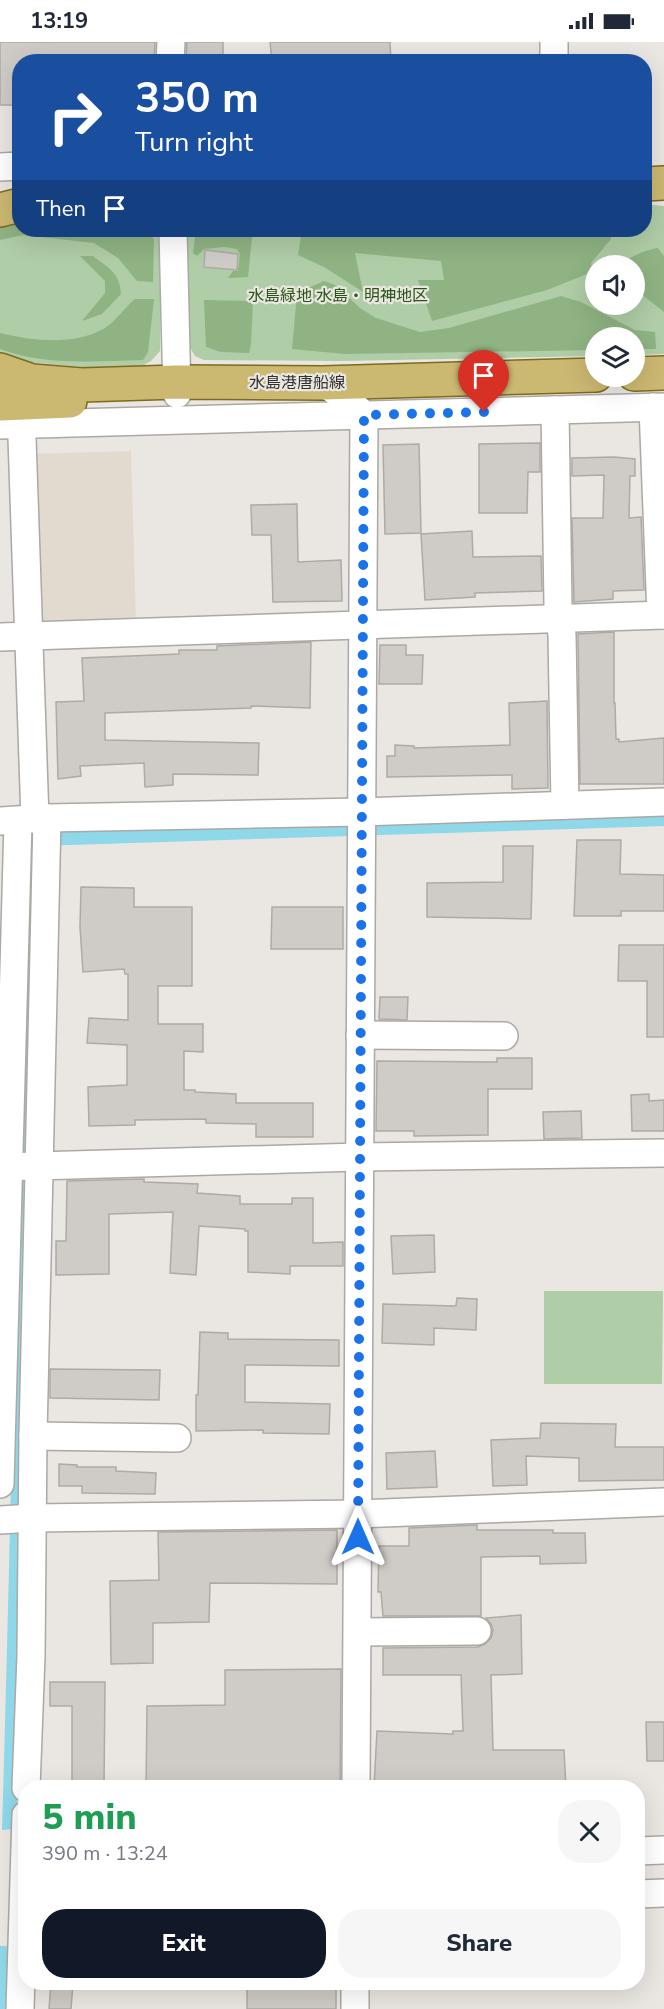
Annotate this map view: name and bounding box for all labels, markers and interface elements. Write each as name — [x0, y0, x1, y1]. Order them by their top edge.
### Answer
text: 13:19 — [30, 6, 88, 36]
text: 350 m — [135, 70, 259, 127]
icon: right — [36, 78, 114, 156]
text: Turn right — [135, 124, 253, 161]
icon: arrive — [98, 192, 131, 225]
text: Then — [36, 194, 86, 224]
map controls — [585, 255, 645, 387]
button: sound — [585, 255, 645, 315]
park label: 水島緑地 水島・明神地区 — [248, 285, 428, 307]
button: layers — [585, 327, 645, 387]
pin — [458, 350, 509, 412]
icon: arrive — [467, 359, 500, 392]
street label: 水島港唐船線 — [249, 372, 345, 394]
position arrow — [326, 1505, 390, 1569]
text: 5 min — [42, 1793, 137, 1842]
button: close — [558, 1800, 621, 1863]
text: 390 m · 13:24 — [42, 1840, 168, 1867]
button: Exit — [42, 1909, 326, 1978]
button: Share — [338, 1909, 621, 1978]

